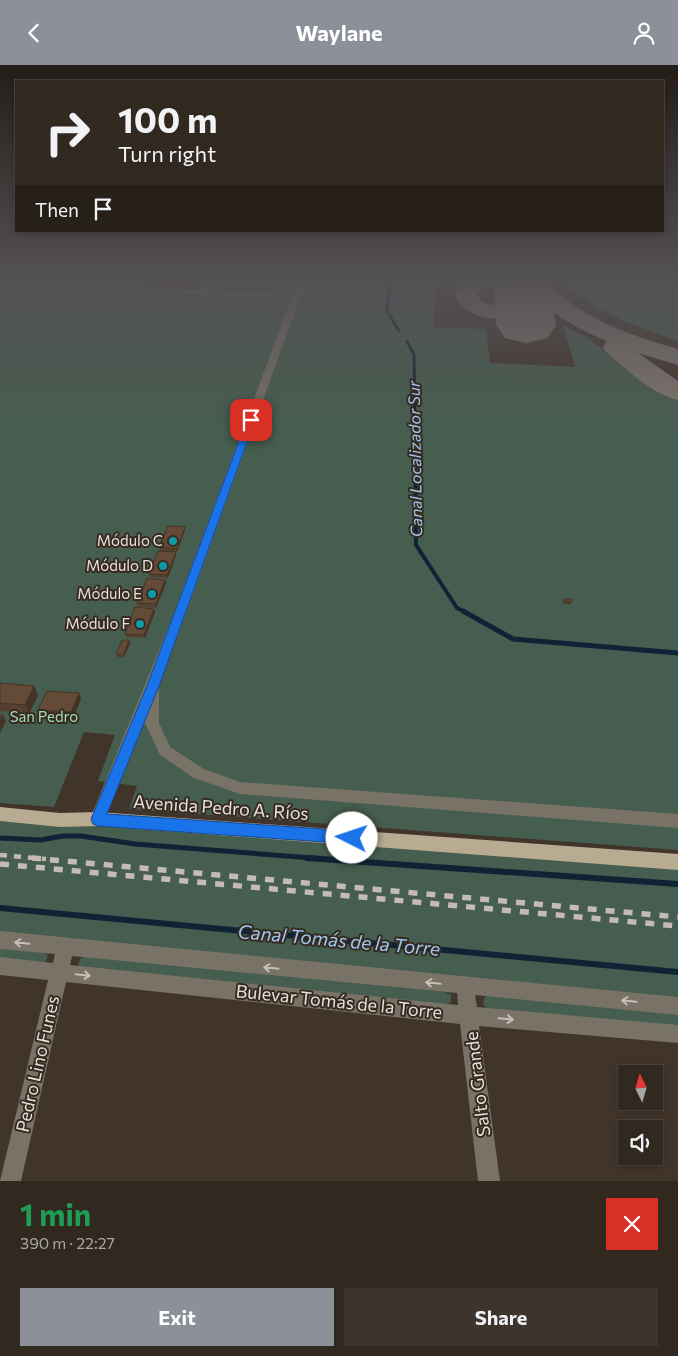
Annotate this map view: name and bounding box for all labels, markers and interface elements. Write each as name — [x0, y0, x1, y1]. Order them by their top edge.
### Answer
icon: back — [20, 19, 48, 47]
text: Waylane — [295, 19, 383, 46]
icon: person — [630, 19, 658, 47]
text: 100 m — [118, 97, 218, 140]
icon: right — [35, 100, 100, 165]
text: Turn right — [118, 140, 216, 167]
icon: arrive — [89, 195, 117, 223]
text: Then — [35, 198, 79, 221]
water label: Canal Localizador Sur — [404, 380, 425, 537]
pin — [230, 399, 272, 441]
icon: arrive — [237, 406, 265, 434]
place label: Módulo C — [97, 531, 163, 549]
marker: Módulo C — [167, 535, 179, 547]
place label: Módulo D — [86, 556, 153, 574]
marker: Módulo D — [157, 560, 169, 572]
place label: Módulo E — [77, 584, 142, 602]
marker: Módulo E — [146, 588, 158, 600]
place label: Módulo F — [65, 614, 130, 632]
marker: Módulo F — [134, 618, 146, 630]
park label: San Pedro — [10, 707, 78, 725]
street label: Avenida Pedro A. Ríos — [133, 790, 310, 824]
position arrow — [325, 811, 377, 863]
water label: Canal Tomás de la Torre — [237, 919, 441, 960]
one-way arrow — [15, 938, 31, 948]
one-way arrow — [263, 963, 279, 973]
one-way arrow — [75, 970, 91, 980]
street label: Bulevar Tomás de la Torre — [235, 979, 443, 1023]
one-way arrow — [425, 979, 441, 988]
street label: Pedro Lino Funes — [11, 993, 63, 1134]
one-way arrow — [622, 997, 638, 1006]
one-way arrow — [498, 1014, 514, 1023]
street label: Salto Grande — [460, 1030, 494, 1138]
north arrow — [618, 1065, 662, 1110]
map controls — [618, 1065, 663, 1165]
button: sound — [618, 1120, 663, 1165]
text: 1 min — [20, 1195, 91, 1232]
button: close — [606, 1198, 658, 1250]
text: 390 m · 22:27 — [20, 1233, 115, 1252]
button: Exit — [20, 1288, 334, 1346]
button: Share — [344, 1288, 658, 1346]

